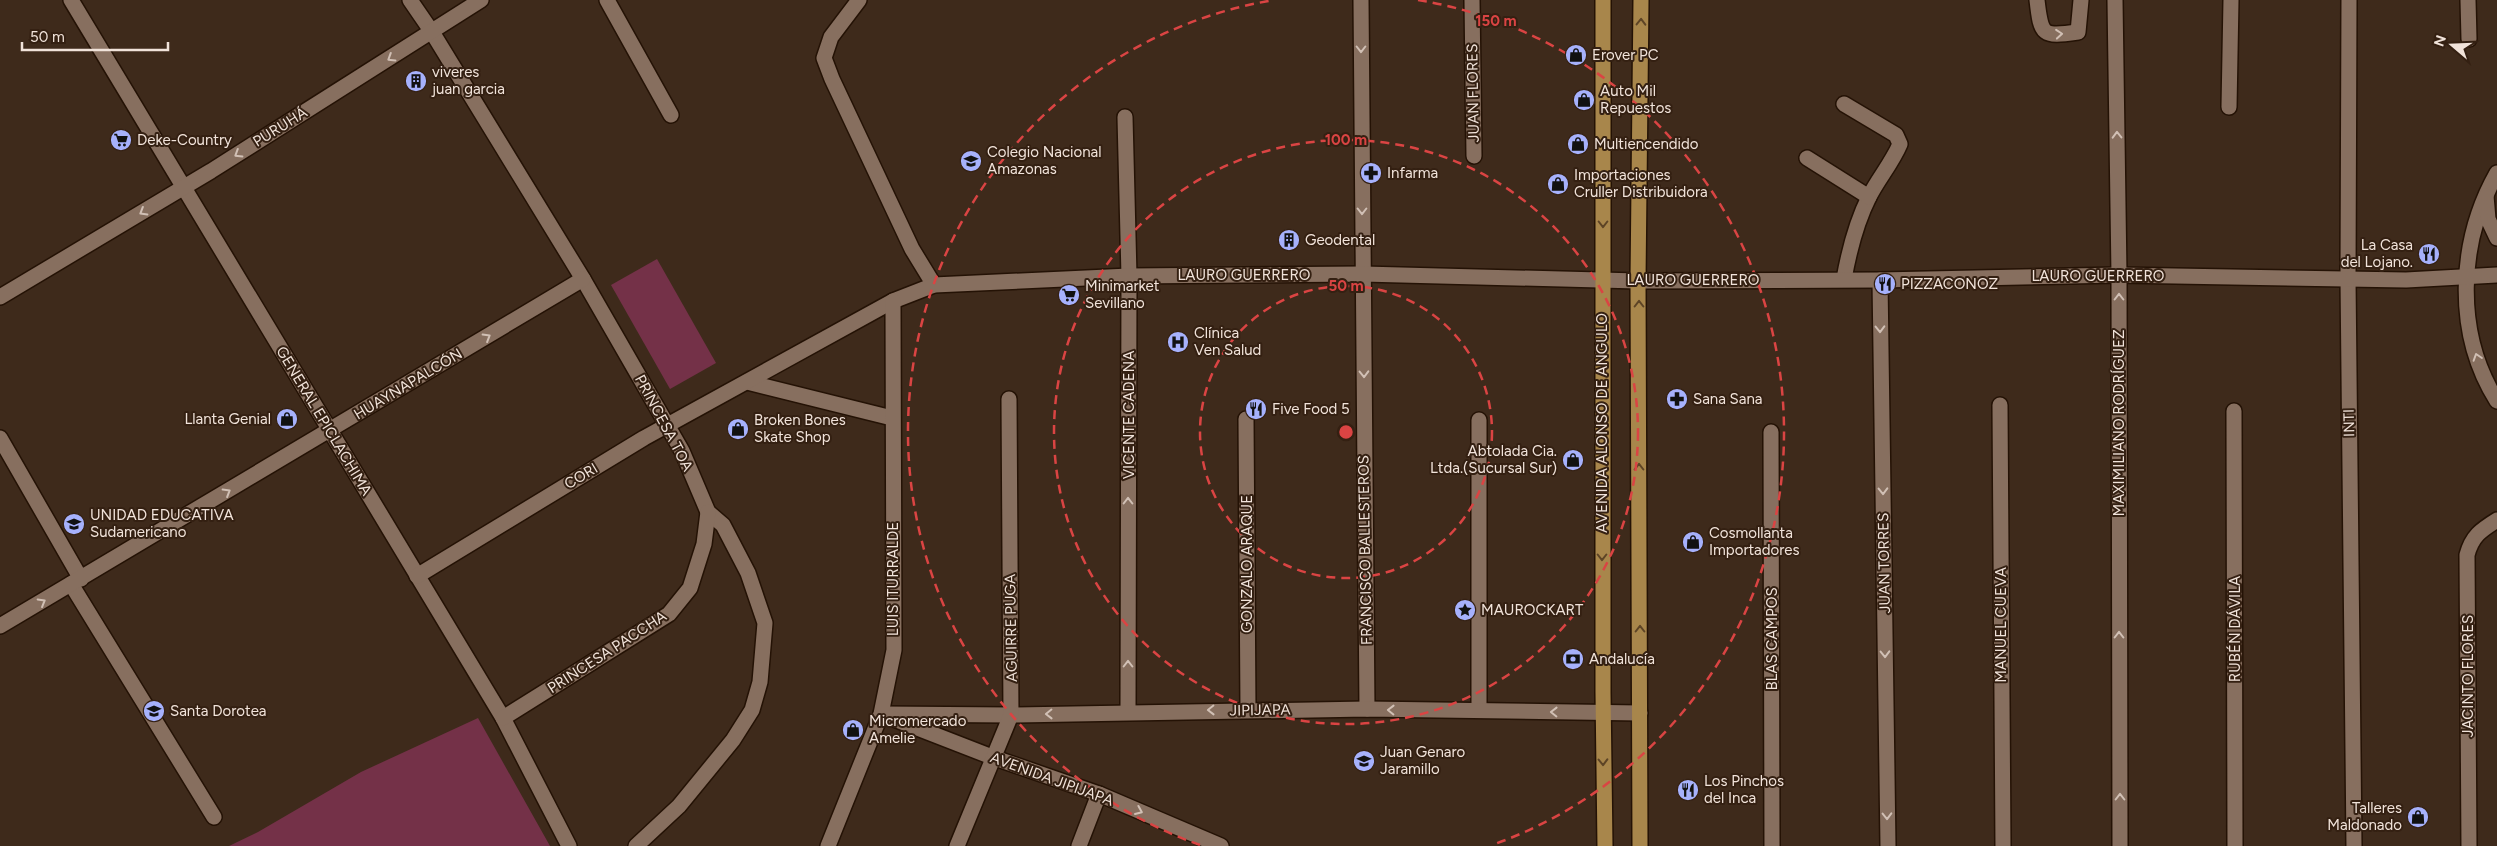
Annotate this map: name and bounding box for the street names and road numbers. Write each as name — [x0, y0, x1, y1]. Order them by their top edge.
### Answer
street label: JUAN FLORES — [1463, 44, 1483, 142]
street label: PURUHÁ — [249, 103, 311, 151]
street label: LAURO GUERRERO — [1178, 266, 1310, 284]
street label: LAURO GUERRERO — [2032, 267, 2164, 285]
street label: LAURO GUERRERO — [1627, 271, 1759, 289]
street label: AVENIDA ALONSO DE ANGULO — [1593, 313, 1611, 533]
street label: MAXIMILIANO RODRÍGUEZ — [2110, 329, 2128, 517]
street label: GENERAL EPICLACHIMA — [272, 343, 376, 499]
street label: HUAYNAPALCÓN — [350, 345, 466, 423]
street label: VICENTE CADENA — [1120, 351, 1138, 479]
street label: PRINCESA TOA — [631, 372, 697, 474]
street label: INTI — [2340, 409, 2358, 437]
street label: FRANCISCO BALLESTEROS — [1354, 455, 1376, 645]
street label: CORI — [561, 459, 601, 493]
street label: GONZALO ARAQUE — [1238, 495, 1256, 633]
street label: JUAN TORRES — [1874, 513, 1894, 613]
street label: LUIS ITURRALDE — [884, 522, 902, 636]
street label: MANUEL CUEVA — [1992, 567, 2010, 683]
street label: AGUIRRE PUGA — [1001, 574, 1021, 682]
street label: RUBÉN DÁVILA — [2226, 576, 2244, 682]
street label: BLAS CAMPOS — [1763, 587, 1781, 691]
street label: PRINCESA PACCHA — [544, 607, 670, 697]
street label: JACINTO FLORES — [2459, 615, 2477, 737]
street label: JIPIJAPA — [1229, 700, 1291, 720]
street label: AVENIDA JIPIJAPA — [988, 748, 1116, 810]

